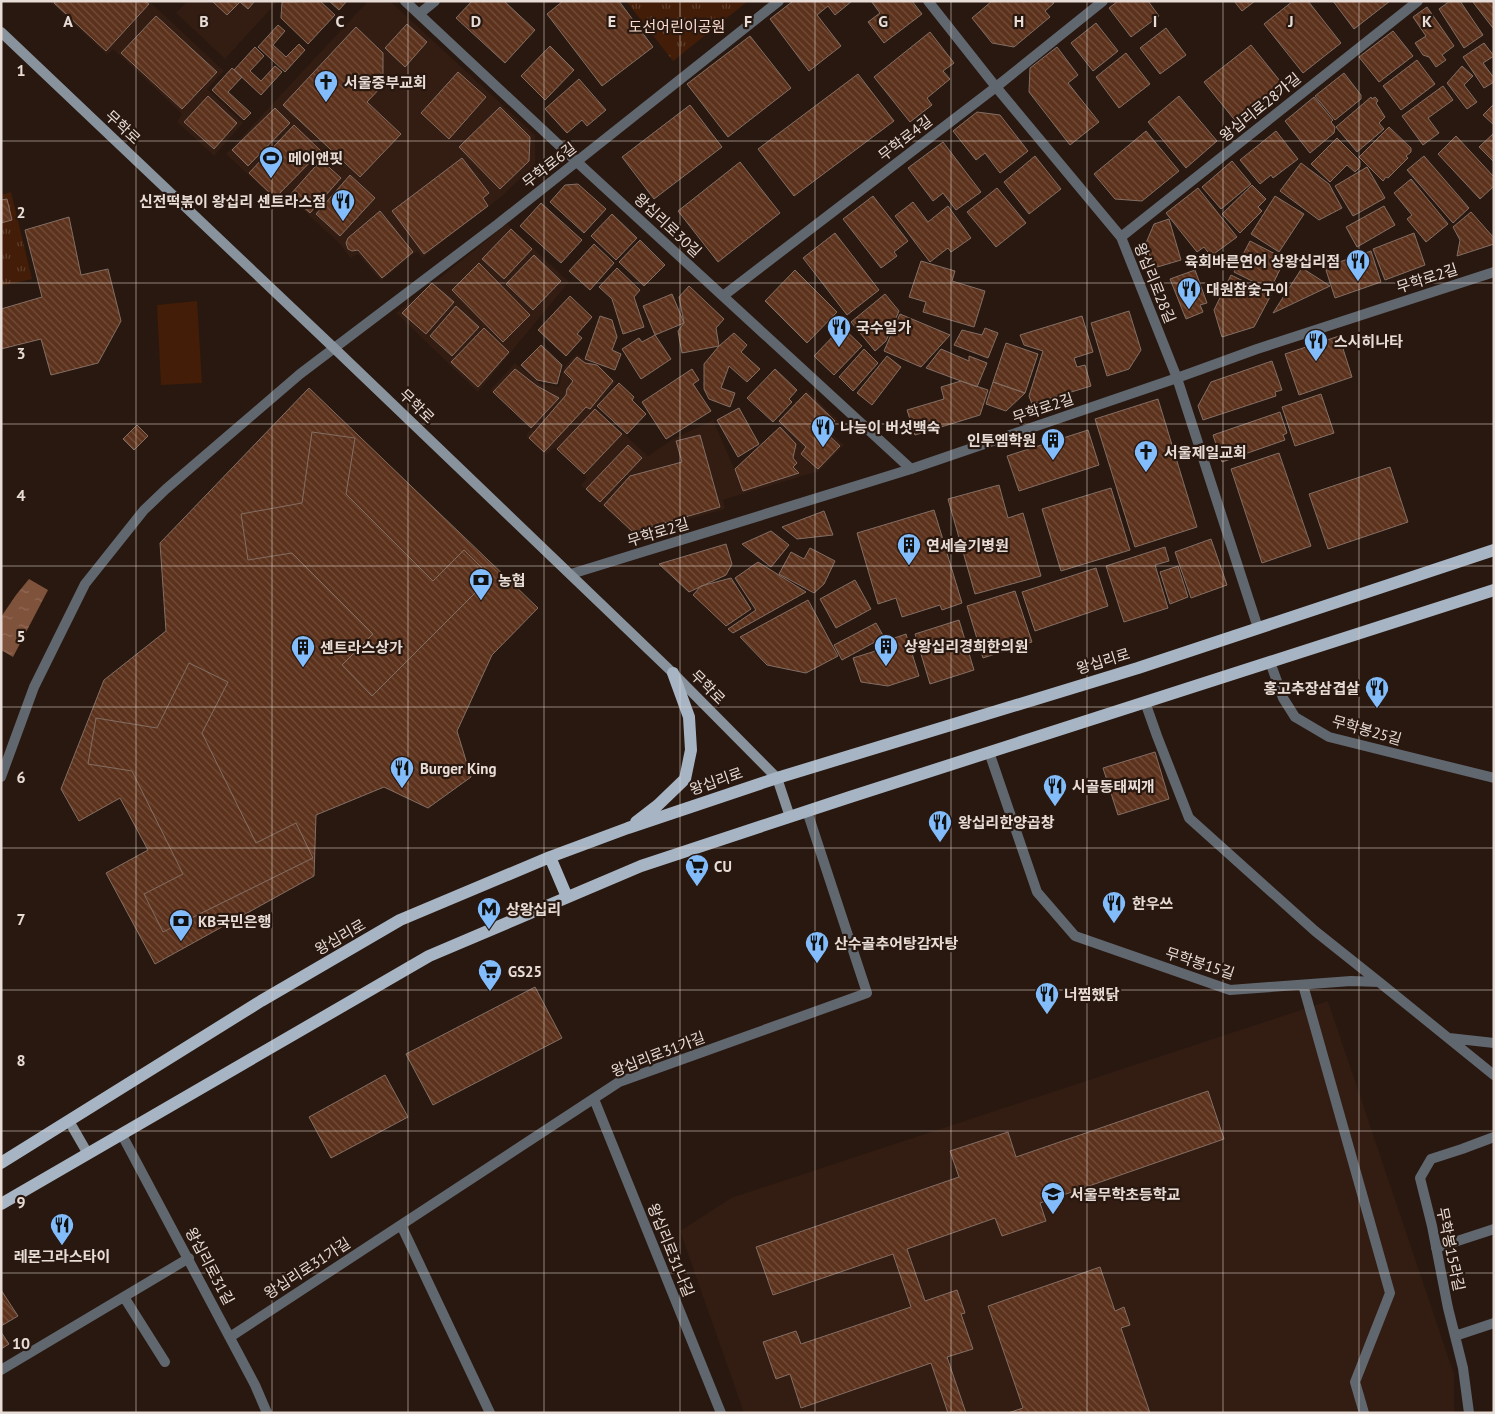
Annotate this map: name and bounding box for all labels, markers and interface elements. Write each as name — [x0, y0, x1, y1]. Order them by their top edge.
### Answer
text: A — [63, 11, 73, 31]
text: B — [199, 11, 209, 31]
text: C — [336, 11, 345, 31]
text: D — [471, 11, 481, 31]
text: E — [608, 11, 616, 31]
text: F — [744, 11, 752, 31]
text: G — [878, 11, 888, 31]
text: H — [1014, 11, 1024, 31]
text: I — [1153, 11, 1157, 31]
text: J — [1287, 11, 1294, 31]
text: K — [1422, 11, 1432, 31]
park label: 도선어린이공원 — [629, 17, 725, 36]
text: 1 — [16, 60, 26, 80]
street label: 왕십리로28가길 — [1215, 68, 1305, 146]
church icon: 서울중부교회 — [313, 69, 339, 103]
place label: 서울중부교회 — [344, 73, 427, 92]
street label: 무학로 — [101, 106, 145, 148]
street label: 무학로4길 — [874, 111, 936, 165]
street label: 무학로6길 — [518, 138, 580, 192]
sports icon: 메이앤핏 — [258, 145, 284, 179]
place label: 메이앤핏 — [288, 149, 343, 168]
restaurant icon: 신전떡볶이 왕십리 센트라스점 — [330, 188, 356, 222]
street label: 왕십리로30길 — [630, 189, 706, 261]
place label: 신전떡볶이 왕십리 센트라스점 — [139, 192, 326, 211]
text: 2 — [16, 202, 26, 222]
street label: 왕십리로28길 — [1130, 240, 1180, 326]
restaurant icon: 육회바른연어 상왕십리점 — [1345, 248, 1371, 282]
place label: 육회바른연어 상왕십리점 — [1184, 252, 1340, 271]
street label: 무학로2길 — [1394, 259, 1460, 297]
restaurant icon: 대원참숯구이 — [1176, 276, 1202, 310]
place label: 대원참숯구이 — [1206, 280, 1289, 299]
restaurant icon: 국수일가 — [826, 314, 852, 348]
place label: 국수일가 — [856, 318, 911, 337]
restaurant icon: 스시히나타 — [1303, 328, 1329, 362]
place label: 스시히나타 — [1334, 332, 1403, 351]
text: 3 — [16, 343, 26, 363]
street label: 무학로 — [396, 385, 438, 427]
street label: 무학로2길 — [1010, 389, 1076, 427]
restaurant icon: 나능이 버섯백숙 — [810, 414, 836, 448]
place label: 나능이 버섯백숙 — [840, 418, 941, 437]
building icon: 인투엠학원 — [1040, 427, 1066, 461]
place label: 인투엠학원 — [967, 431, 1036, 450]
church icon: 서울제일교회 — [1133, 439, 1159, 473]
place label: 서울제일교회 — [1164, 443, 1247, 462]
text: 4 — [16, 485, 26, 505]
street label: 무학로2길 — [625, 514, 691, 550]
building icon: 연세슬기병원 — [896, 532, 922, 566]
place label: 연세슬기병원 — [926, 536, 1009, 555]
bank icon: 농협 — [468, 567, 494, 601]
place label: 농협 — [498, 571, 526, 590]
text: 5 — [16, 626, 26, 646]
building icon: 상왕십리경희한의원 — [873, 633, 899, 667]
building icon: 센트라스상가 — [290, 634, 316, 668]
place label: 상왕십리경희한의원 — [904, 637, 1028, 656]
place label: 센트라스상가 — [320, 638, 403, 657]
street label: 왕십리로 — [1074, 644, 1132, 678]
street label: 무학로 — [687, 666, 729, 708]
restaurant icon: 홍고추장삼겹살 — [1364, 675, 1390, 709]
place label: 홍고추장삼겹살 — [1263, 679, 1360, 698]
street label: 무학봉25길 — [1330, 711, 1404, 749]
restaurant icon: Burger King — [389, 755, 415, 789]
place label: Burger King — [420, 759, 496, 778]
street label: 왕십리로 — [687, 763, 745, 799]
text: 6 — [16, 767, 26, 787]
restaurant icon: 시골동태찌개 — [1042, 773, 1068, 807]
place label: 시골동태찌개 — [1072, 777, 1155, 796]
restaurant icon: 왕십리한양곱창 — [927, 809, 953, 843]
place label: 왕십리한양곱창 — [958, 813, 1055, 832]
supermarket icon: CU — [684, 853, 710, 887]
place label: CU — [714, 857, 732, 876]
restaurant icon: 한우쓰 — [1101, 890, 1127, 924]
place label: 한우쓰 — [1132, 894, 1174, 913]
metro station icon: 상왕십리 — [476, 896, 502, 930]
place label: 상왕십리 — [506, 900, 561, 919]
bank icon: KB국민은행 — [168, 908, 194, 942]
text: 7 — [16, 909, 26, 929]
place label: KB국민은행 — [198, 912, 271, 931]
street label: 왕십리로 — [311, 915, 369, 959]
restaurant icon: 산수골추어탕감자탕 — [804, 930, 830, 964]
place label: 산수골추어탕감자탕 — [834, 934, 958, 953]
street label: 무학봉15길 — [1163, 943, 1237, 983]
supermarket icon: GS25 — [477, 958, 503, 992]
place label: GS25 — [508, 962, 542, 981]
restaurant icon: 너찜했닭 — [1034, 981, 1060, 1015]
place label: 너찜했닭 — [1064, 985, 1119, 1004]
street label: 왕십리로31가길 — [608, 1027, 708, 1081]
text: 8 — [16, 1050, 26, 1070]
school or university icon: 서울무학초등학교 — [1040, 1181, 1066, 1215]
place label: 서울무학초등학교 — [1070, 1185, 1181, 1204]
text: 9 — [16, 1192, 26, 1212]
street label: 왕십리로31나길 — [644, 1200, 698, 1300]
street label: 무학봉15라길 — [1433, 1205, 1469, 1293]
restaurant icon: 레몬그라스타이 — [49, 1212, 75, 1246]
street label: 왕십리로31길 — [182, 1224, 238, 1308]
street label: 왕십리로31가길 — [260, 1233, 354, 1303]
place label: 레몬그라스타이 — [14, 1247, 110, 1266]
text: 10 — [12, 1333, 30, 1353]

